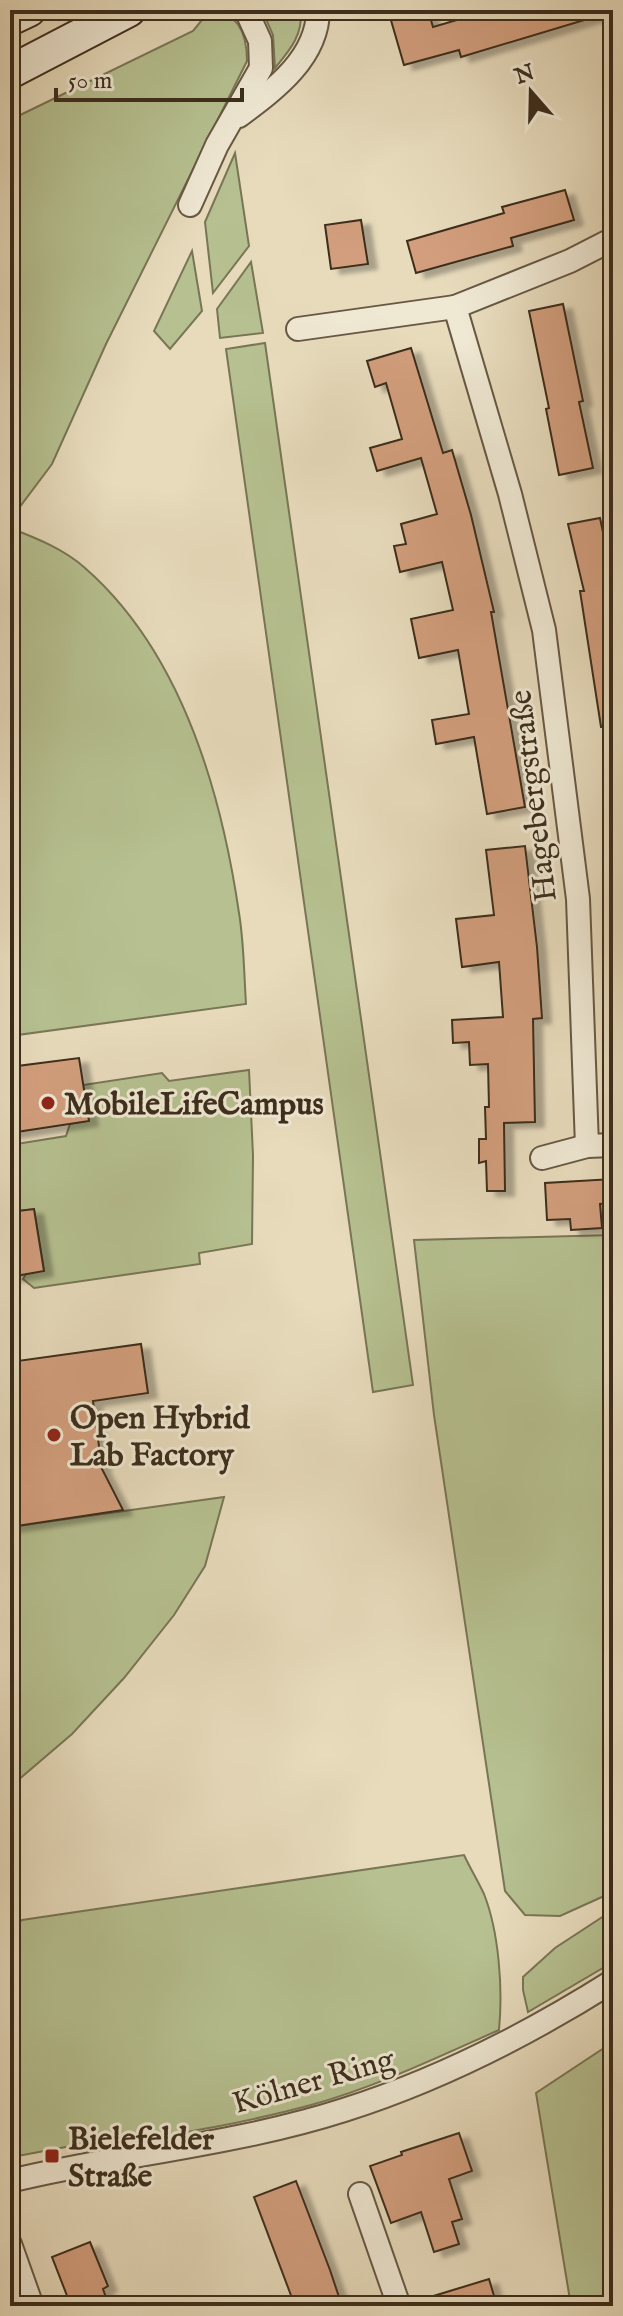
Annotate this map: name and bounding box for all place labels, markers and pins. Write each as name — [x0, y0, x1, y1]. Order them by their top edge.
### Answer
place label: MobileLifeCampus — [64, 1085, 324, 1126]
marker: MobileLifeCampus — [39, 1094, 57, 1112]
place label: Open Hybrid Lab Factory — [70, 1399, 250, 1477]
marker: Open Hybrid Lab Factory — [45, 1426, 63, 1444]
place label: Bielefelder Straße — [68, 2120, 214, 2198]
marker: Bielefelder Straße — [43, 2147, 61, 2165]

